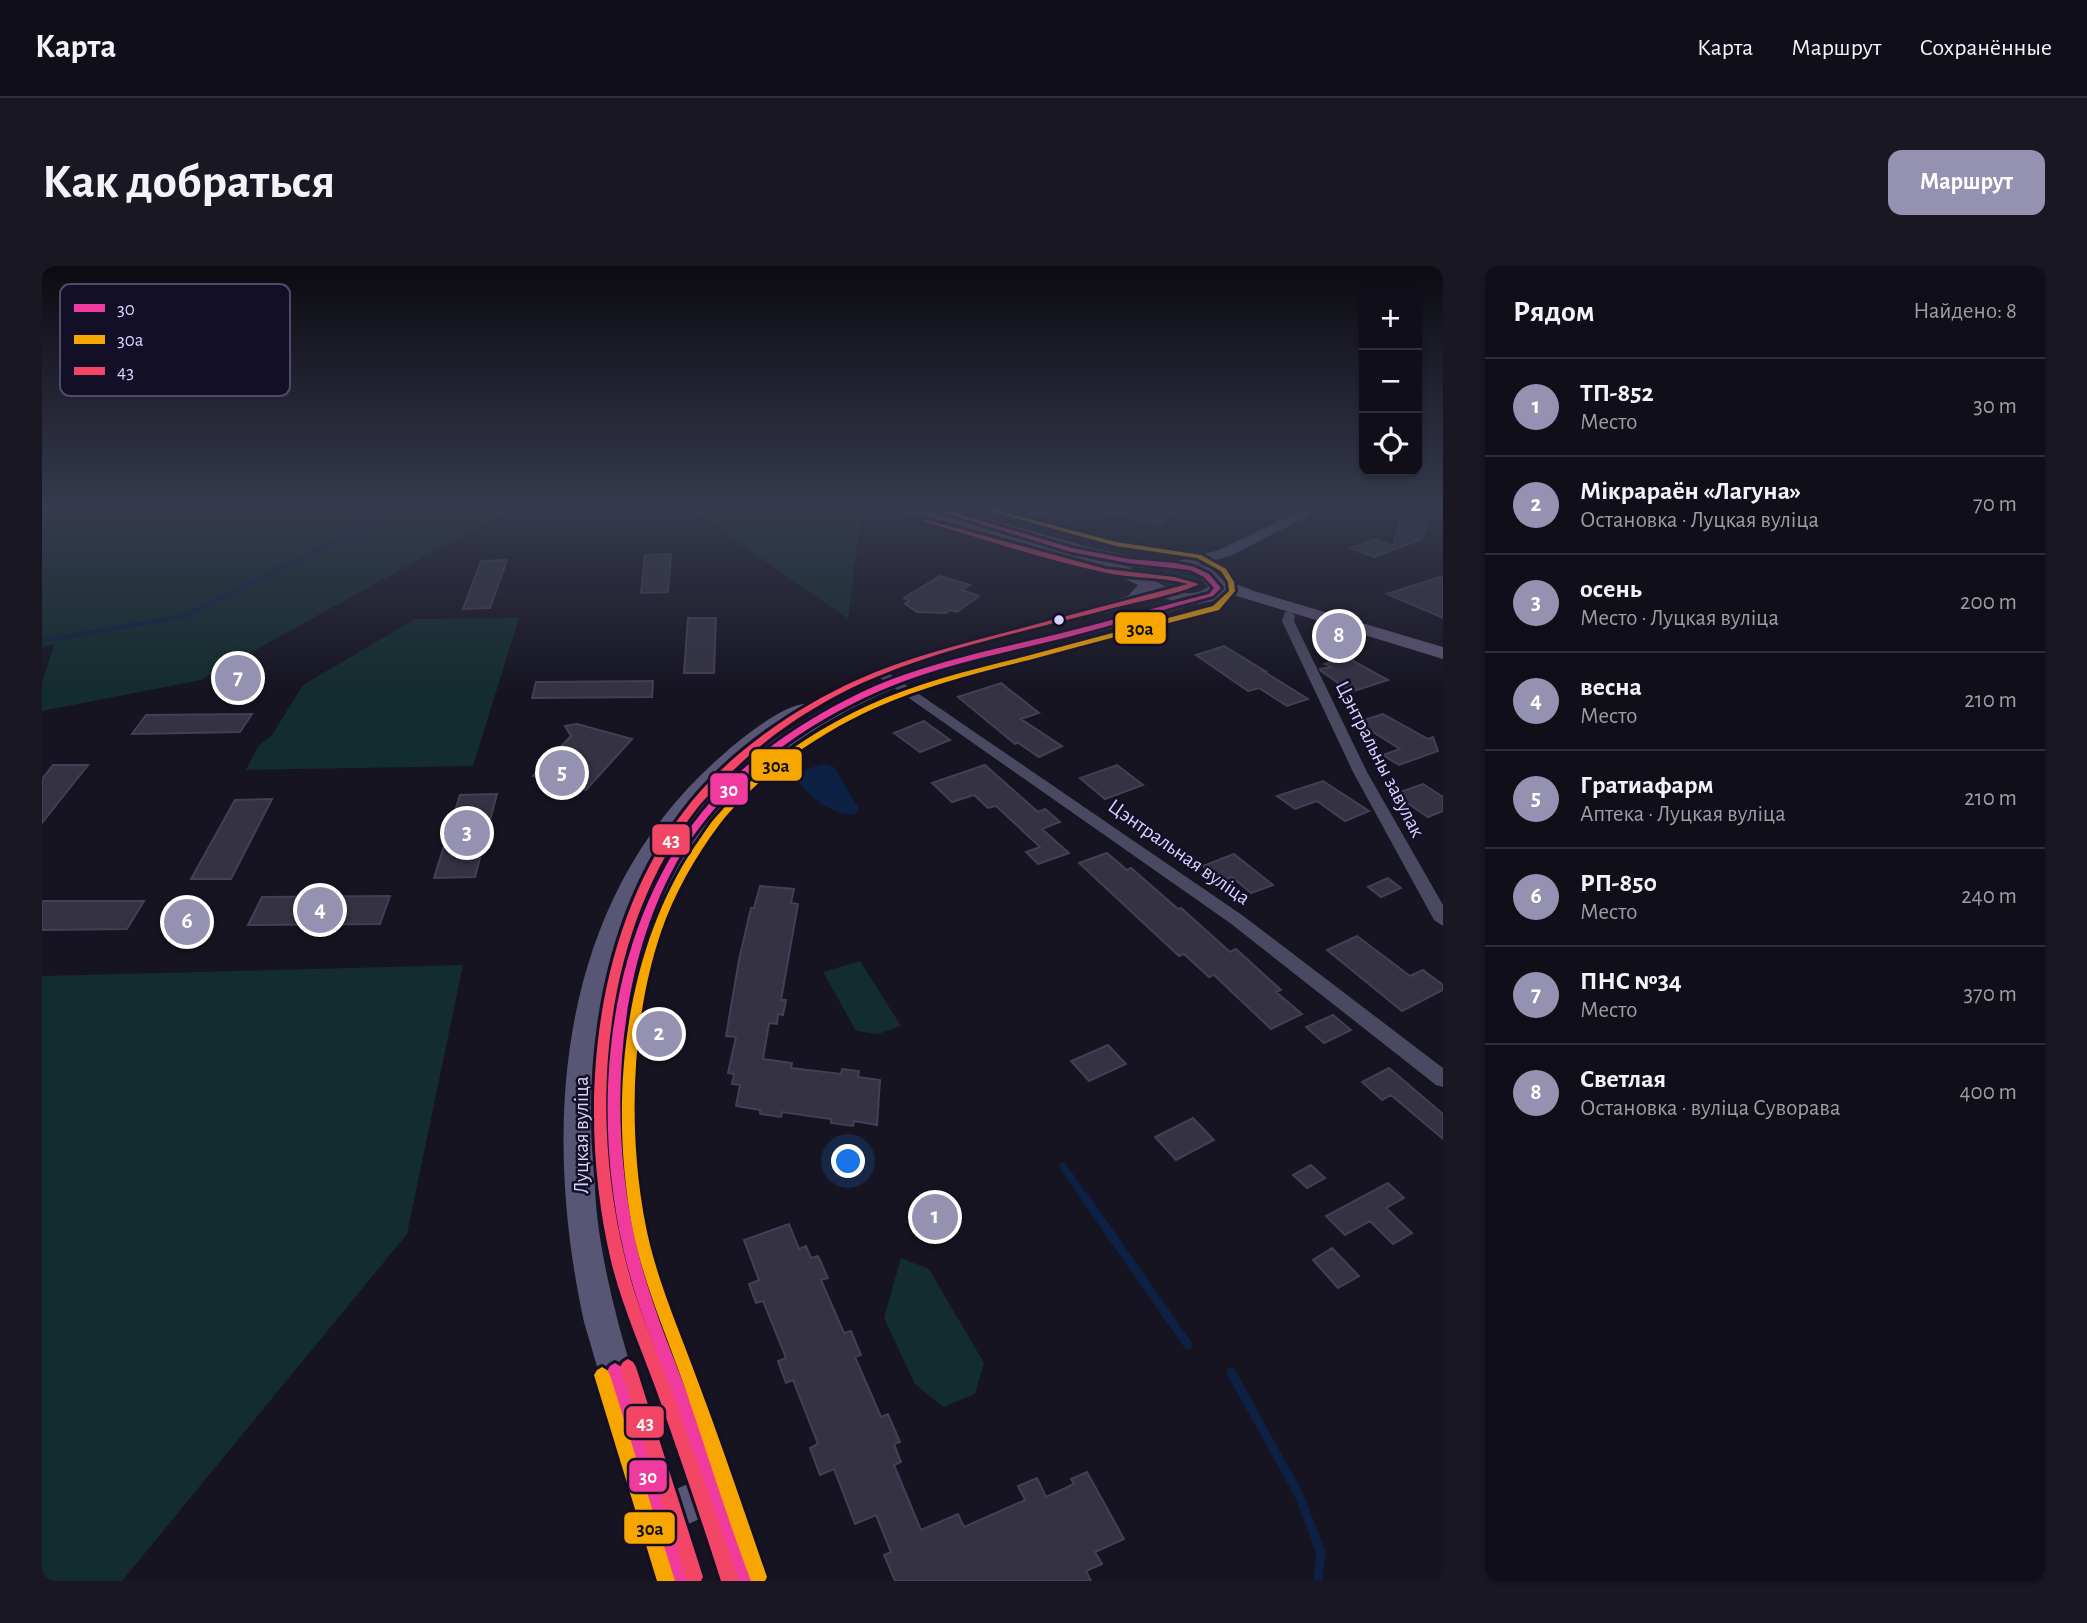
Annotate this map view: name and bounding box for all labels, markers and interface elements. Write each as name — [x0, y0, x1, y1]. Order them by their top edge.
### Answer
text: Карта — [35, 31, 116, 64]
text: Карта — [1697, 36, 1753, 60]
text: Маршрут — [1791, 36, 1881, 60]
text: Сохранённые — [1919, 36, 2052, 60]
button: Маршрут — [1888, 150, 2045, 215]
text: Как добраться — [42, 158, 335, 207]
legend — [60, 284, 290, 396]
map controls — [1359, 287, 1422, 476]
button: + — [1359, 287, 1422, 350]
text: Рядом — [1513, 297, 1595, 327]
text: 30 — [117, 300, 135, 319]
text: Найдено: 8 — [1913, 300, 2017, 323]
text: 30а — [117, 331, 144, 350]
button: − — [1359, 350, 1422, 413]
text: 43 — [117, 363, 134, 382]
text: ТП-852 — [1580, 380, 1654, 406]
text: 1 — [1532, 395, 1540, 418]
text: 30 m — [1973, 395, 2017, 418]
text: Место — [1580, 411, 1637, 434]
button: locate — [1359, 413, 1422, 476]
text: Мікрараён «Лагуна» — [1580, 478, 1801, 504]
text: 2 — [1531, 493, 1541, 516]
text: 70 m — [1973, 493, 2017, 516]
text: Остановка · Луцкая вуліца — [1580, 509, 1819, 532]
text: осень — [1580, 576, 1642, 602]
text: 3 — [1531, 591, 1541, 614]
text: 200 m — [1960, 591, 2017, 614]
text: Место · Луцкая вуліца — [1580, 607, 1779, 630]
pin: 8 — [1316, 610, 1362, 662]
line badge: 30а — [1114, 611, 1167, 645]
unlabelled marker — [1052, 613, 1066, 627]
text: 30а — [1126, 620, 1154, 639]
pin: 7 — [215, 652, 261, 704]
text: весна — [1580, 674, 1642, 700]
street label: Цэнтральны завулак — [1331, 677, 1429, 841]
text: 4 — [1530, 689, 1542, 712]
text: 210 m — [1964, 689, 2017, 712]
text: Место — [1580, 705, 1637, 728]
pin: 5 — [539, 747, 585, 799]
line badge: 30а — [750, 748, 803, 782]
text: 30а — [762, 757, 790, 776]
line badge: 30 — [709, 772, 749, 806]
text: Гратиафарм — [1580, 772, 1714, 798]
text: 30 — [720, 781, 738, 800]
text: 5 — [1531, 787, 1541, 810]
text: 210 m — [1964, 787, 2017, 810]
street label: Цэнтральная вуліца — [1104, 795, 1254, 909]
text: Аптека · Луцкая вуліца — [1580, 803, 1786, 826]
pin: 3 — [444, 807, 490, 859]
line badge: 43 — [651, 823, 691, 856]
text: 43 — [662, 831, 680, 850]
text: РП-850 — [1580, 870, 1657, 896]
pin: 4 — [297, 884, 343, 936]
text: 6 — [1530, 885, 1542, 908]
text: 240 m — [1961, 885, 2017, 908]
pin: 6 — [164, 896, 210, 948]
text: Место — [1580, 901, 1637, 924]
text: ПНС №34 — [1580, 968, 1682, 994]
text: 7 — [1531, 983, 1541, 1006]
text: 370 m — [1964, 983, 2017, 1006]
text: Место — [1580, 999, 1637, 1022]
pin: 2 — [636, 1008, 682, 1060]
text: Светлая — [1580, 1066, 1666, 1092]
street label: Луцкая вуліца — [571, 1076, 592, 1194]
text: 8 — [1530, 1081, 1542, 1104]
text: 400 m — [1959, 1081, 2017, 1104]
text: Остановка · вуліца Суворава — [1580, 1097, 1841, 1120]
your location — [831, 1144, 865, 1178]
pin: 1 — [912, 1191, 958, 1243]
line badge: 43 — [625, 1405, 665, 1439]
text: 43 — [636, 1414, 654, 1433]
line badge: 30 — [628, 1459, 668, 1493]
text: 30 — [639, 1468, 657, 1487]
line badge: 30а — [623, 1511, 676, 1545]
text: 30а — [636, 1520, 664, 1539]

